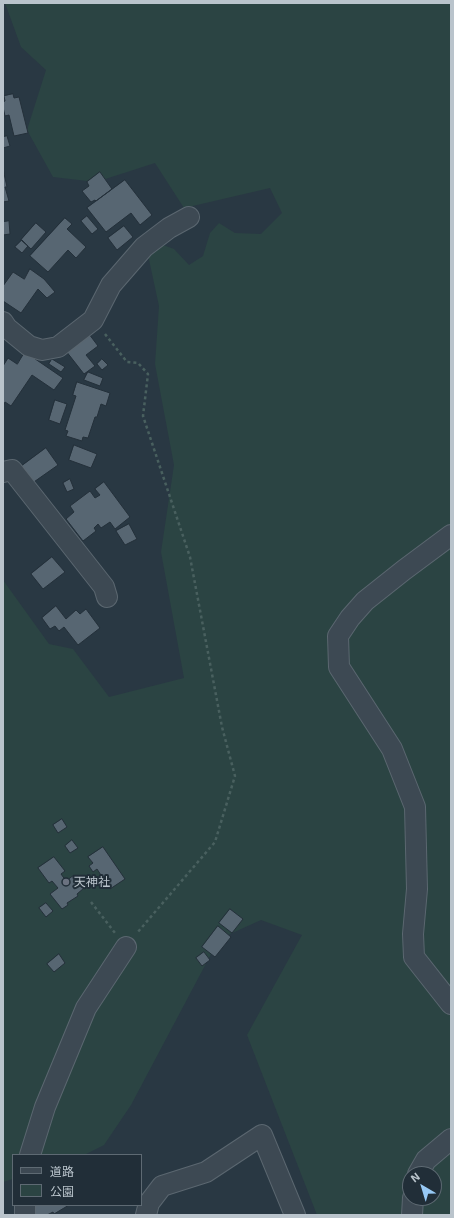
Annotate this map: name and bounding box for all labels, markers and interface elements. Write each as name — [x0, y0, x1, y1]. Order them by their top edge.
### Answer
place label: 天神社 — [74, 875, 110, 889]
marker: 天神社 — [61, 877, 71, 887]
legend — [12, 1154, 142, 1206]
text: 道路 — [50, 1164, 74, 1178]
north arrow — [402, 1166, 442, 1206]
text: N — [408, 1169, 422, 1185]
text: 公園 — [50, 1184, 74, 1198]

